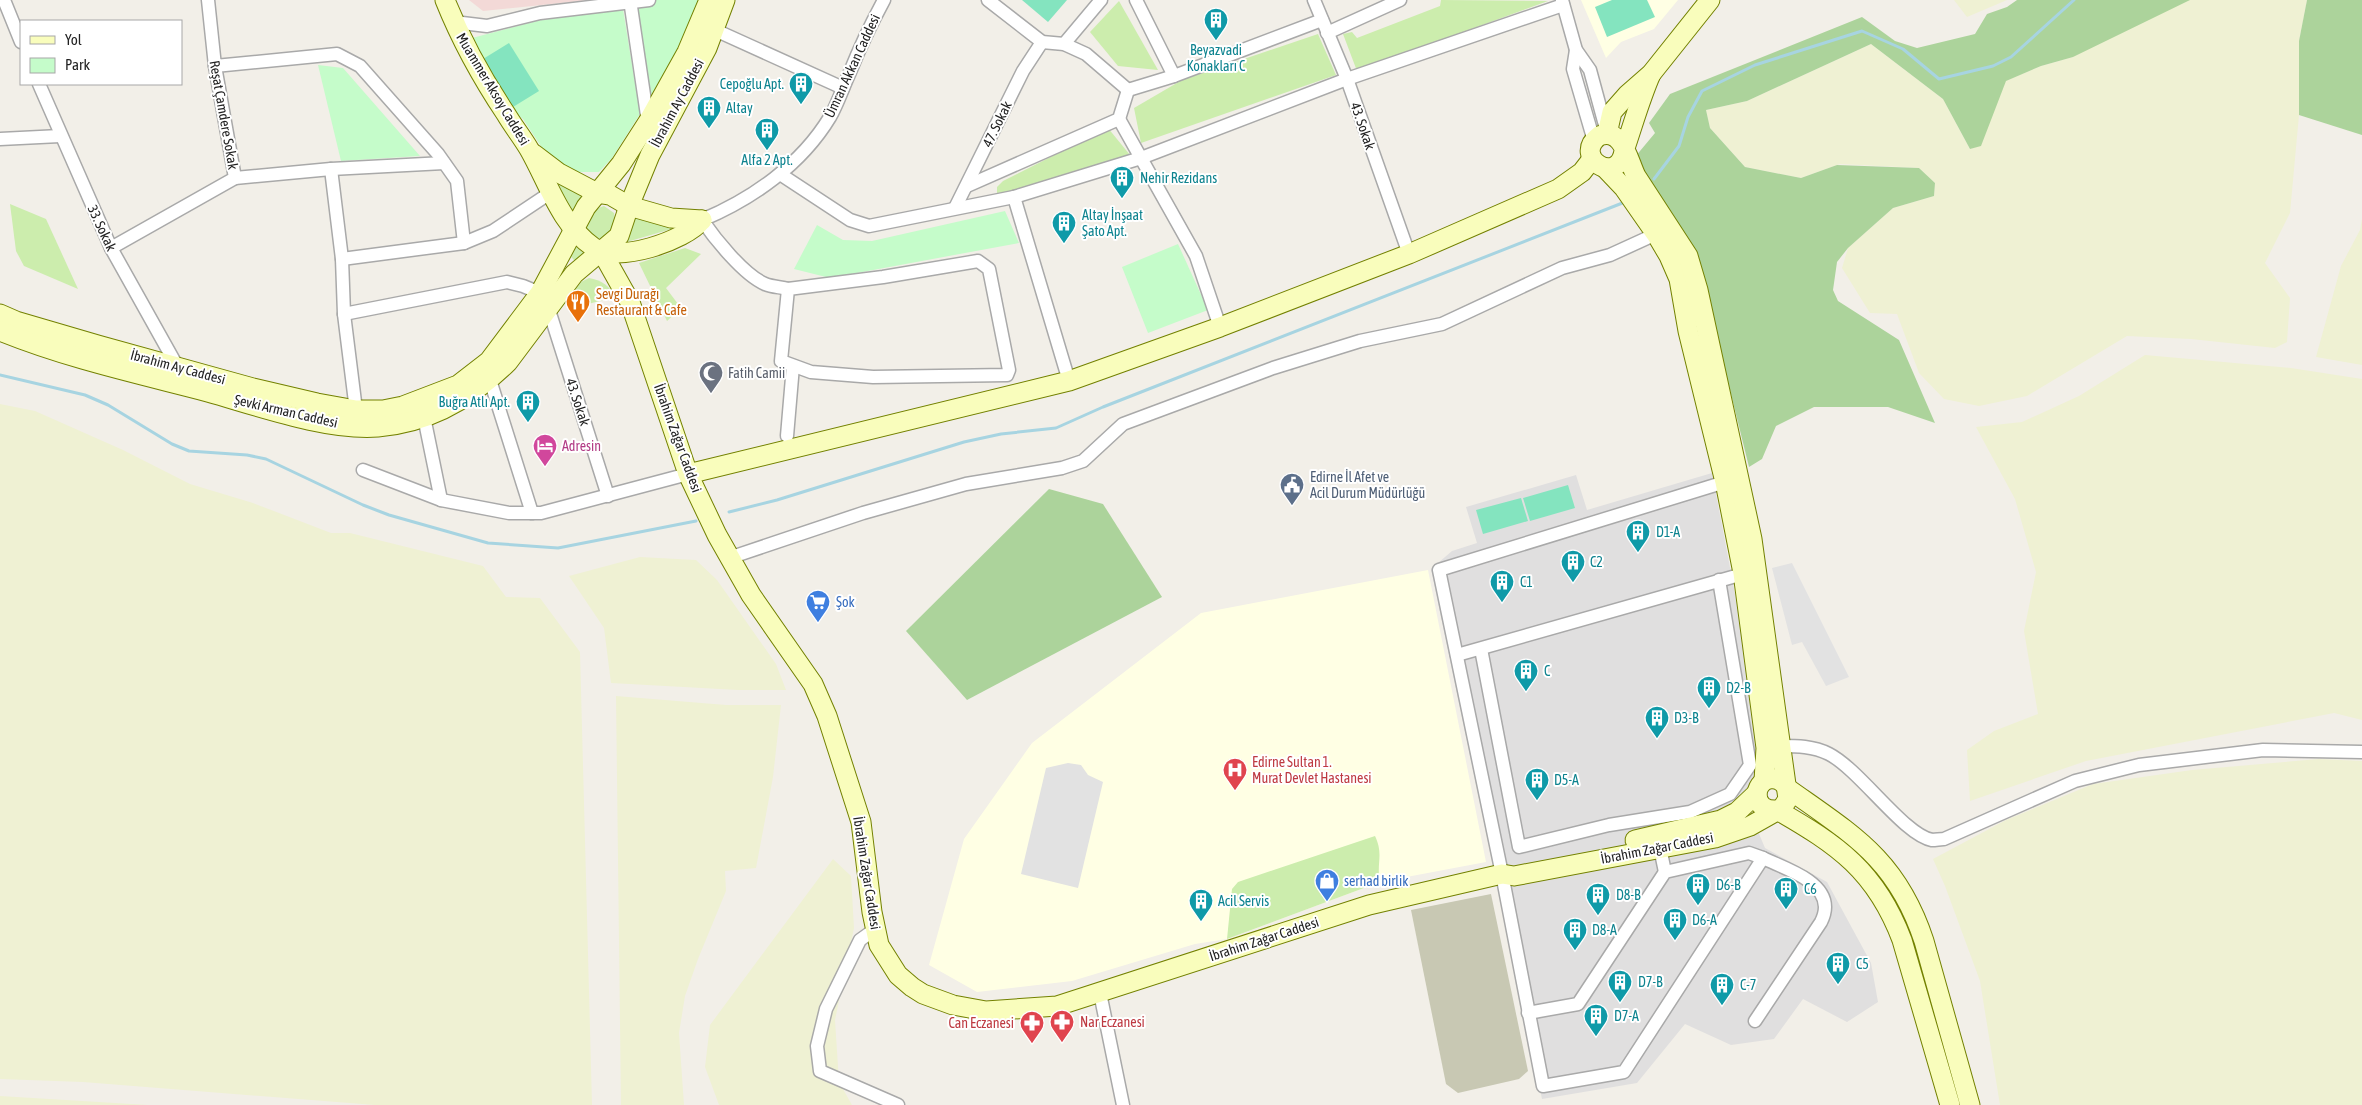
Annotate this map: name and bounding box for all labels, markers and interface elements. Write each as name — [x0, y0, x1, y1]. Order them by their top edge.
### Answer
building icon: Beyazvadi Konakları C — [1203, 7, 1229, 41]
street label: Ümran Akkan Caddesi — [821, 12, 883, 120]
legend — [20, 20, 182, 85]
street label: Muammer Aksoy Caddesi — [453, 30, 533, 148]
text: Yol — [65, 31, 82, 48]
place label: Beyazvadi Konakları C — [1187, 42, 1246, 74]
text: Park — [65, 56, 90, 73]
street label: İbrahim Ay Caddesi — [647, 56, 707, 150]
street label: Reşat Çamdere Sokak — [207, 59, 241, 171]
building icon: Cepoğlu Apt. — [788, 71, 814, 105]
place label: Cepoğlu Apt. — [720, 76, 784, 92]
building icon: Altay — [696, 95, 722, 129]
street label: 47. Sokak — [979, 99, 1015, 149]
place label: Altay — [726, 100, 753, 116]
street label: 43. Sokak — [1347, 100, 1379, 152]
building icon: Alfa 2 Apt. — [754, 117, 780, 151]
place label: Alfa 2 Apt. — [741, 152, 793, 168]
building icon: Nehir Rezidans — [1109, 165, 1135, 199]
place label: Nehir Rezidans — [1140, 170, 1217, 186]
street label: 33. Sokak — [84, 202, 120, 254]
place label: Altay İnşaat Şato Apt. — [1082, 207, 1143, 239]
building icon: Altay İnşaat Şato Apt. — [1051, 210, 1077, 244]
place label: Sevgi Durağı Restaurant & Cafe — [596, 286, 687, 318]
restaurant icon: Sevgi Durağı Restaurant & Cafe — [565, 289, 591, 323]
street label: İbrahim Ay Caddesi — [129, 347, 227, 387]
mosque icon: Fatih Camii — [698, 360, 724, 394]
place label: Fatih Camii — [728, 365, 785, 381]
street label: 43. Sokak — [563, 376, 593, 428]
street label: İbrahim Zağar Caddesi — [651, 382, 705, 494]
building icon: Buğra Atlı Apt. — [515, 389, 541, 423]
street label: Şevki Arman Caddesi — [233, 391, 339, 431]
place label: Buğra Atlı Apt. — [439, 394, 510, 410]
hotel icon: Adresin — [532, 433, 558, 467]
place label: Adresin — [562, 438, 601, 454]
place label: Edirne İl Afet ve Acil Durum Müdürlüğü — [1310, 469, 1425, 501]
public building icon: Edirne İl Afet ve Acil Durum Müdürlüğü — [1279, 472, 1305, 506]
building icon: D1-A — [1625, 519, 1651, 553]
place label: D1-A — [1656, 524, 1680, 540]
building icon: C2 — [1560, 549, 1586, 583]
place label: C2 — [1590, 554, 1603, 570]
building icon: C1 — [1489, 569, 1515, 603]
place label: C1 — [1520, 574, 1533, 590]
supermarket icon: Şok — [805, 589, 831, 623]
place label: Şok — [836, 594, 855, 610]
building icon: C — [1513, 658, 1539, 692]
place label: C — [1544, 663, 1551, 679]
building icon: D2-B — [1696, 675, 1722, 709]
place label: D2-B — [1726, 680, 1751, 696]
building icon: D3-B — [1644, 705, 1670, 739]
place label: D3-B — [1674, 710, 1699, 726]
place label: Edirne Sultan 1. Murat Devlet Hastanesi — [1252, 754, 1372, 786]
hospital icon: Edirne Sultan 1. Murat Devlet Hastanesi — [1222, 757, 1248, 791]
building icon: D5-A — [1524, 767, 1550, 801]
place label: D5-A — [1554, 772, 1579, 788]
street label: İbrahim Zağar Caddesi — [850, 815, 884, 931]
street label: İbrahim Zağar Caddesi — [1599, 829, 1715, 867]
shop icon: serhad birlik — [1314, 868, 1340, 902]
building icon: D6-B — [1685, 872, 1711, 906]
place label: serhad birlik — [1344, 873, 1408, 889]
building icon: C6 — [1773, 876, 1799, 910]
place label: D6-B — [1716, 877, 1741, 893]
place label: C6 — [1804, 881, 1817, 897]
building icon: D8-B — [1585, 882, 1611, 916]
place label: D8-B — [1616, 887, 1641, 903]
building icon: Acil Servis — [1188, 888, 1214, 922]
place label: Acil Servis — [1218, 893, 1269, 909]
building icon: D6-A — [1662, 907, 1688, 941]
place label: D6-A — [1692, 912, 1717, 928]
street label: İbrahim Zağar Caddesi — [1207, 914, 1321, 964]
building icon: D8-A — [1562, 917, 1588, 951]
place label: D8-A — [1592, 922, 1617, 938]
building icon: C5 — [1825, 951, 1851, 985]
place label: C5 — [1856, 956, 1869, 972]
building icon: D7-B — [1607, 969, 1633, 1003]
building icon: C-7 — [1709, 972, 1735, 1006]
place label: D7-B — [1638, 974, 1663, 990]
place label: C-7 — [1740, 977, 1756, 993]
building icon: D7-A — [1583, 1003, 1609, 1037]
place label: D7-A — [1614, 1008, 1639, 1024]
pharmacy icon: Nar Eczanesi — [1049, 1009, 1075, 1043]
pharmacy icon: Can Eczanesi — [1019, 1010, 1045, 1044]
place label: Nar Eczanesi — [1080, 1014, 1145, 1030]
place label: Can Eczanesi — [948, 1015, 1014, 1031]

